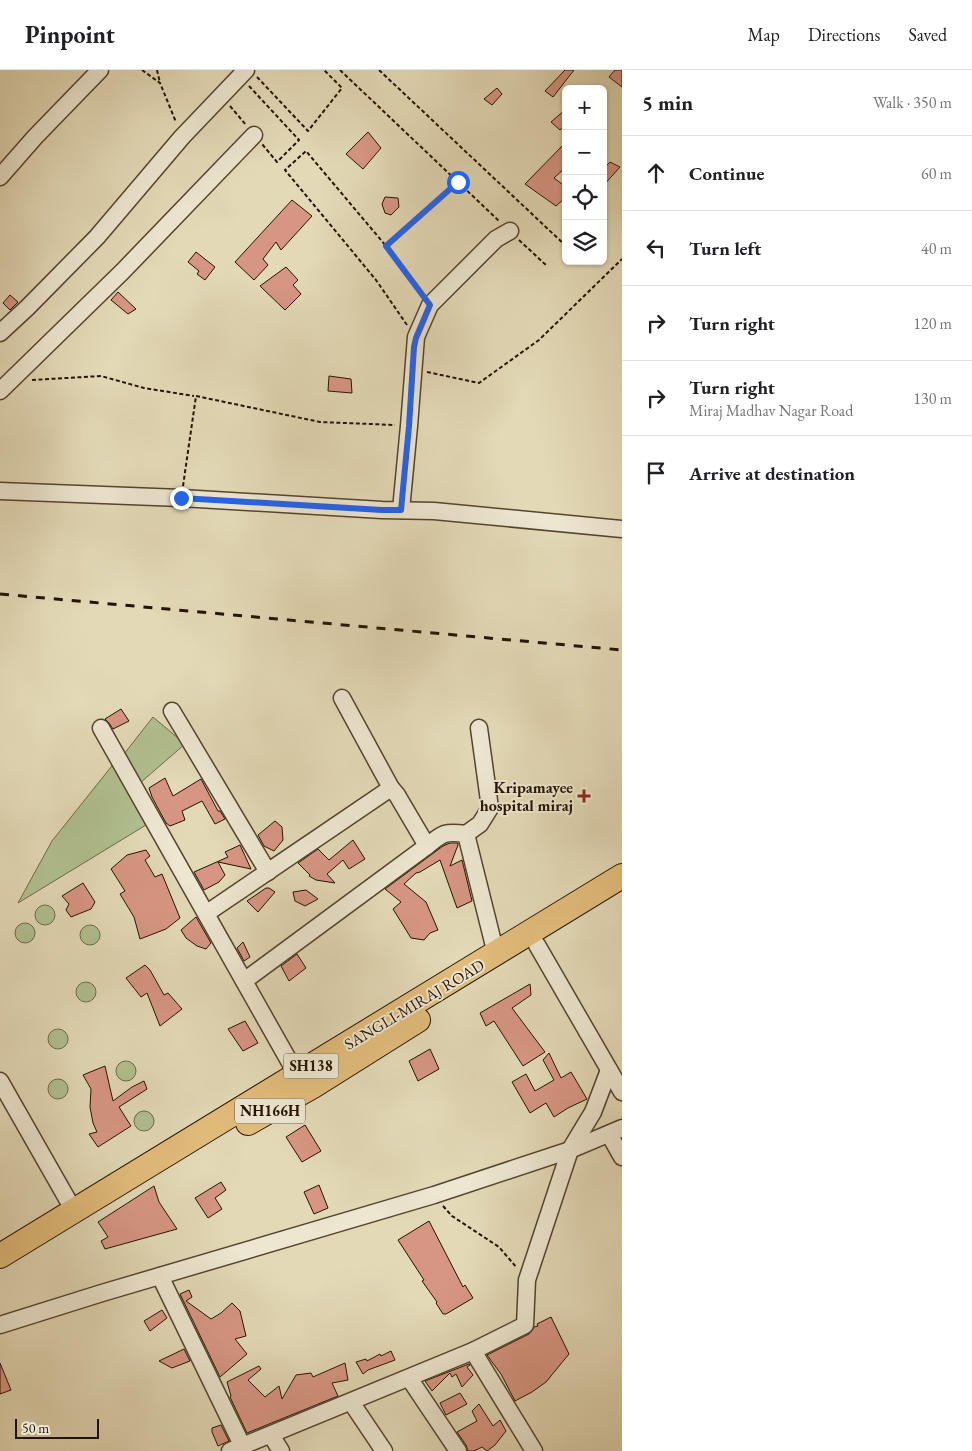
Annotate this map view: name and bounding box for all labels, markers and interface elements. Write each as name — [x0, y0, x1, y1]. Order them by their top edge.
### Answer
text: Pinpoint — [25, 19, 115, 50]
text: Map — [748, 23, 780, 46]
text: Directions — [808, 23, 880, 46]
text: Saved — [908, 23, 947, 46]
map controls — [562, 85, 607, 265]
button: + — [562, 85, 607, 130]
text: 5 min — [642, 89, 693, 116]
text: Walk · 350 m — [873, 92, 952, 113]
button: − — [562, 130, 607, 175]
icon: ahead — [642, 159, 670, 187]
text: Continue — [689, 161, 764, 186]
text: 60 m — [921, 163, 952, 184]
route start — [447, 171, 470, 194]
button: locate — [562, 175, 607, 220]
button: layers — [562, 220, 607, 265]
icon: left — [642, 234, 670, 262]
text: Turn left — [689, 236, 761, 261]
text: 40 m — [921, 238, 952, 259]
icon: right — [642, 309, 670, 337]
text: Turn right — [689, 311, 775, 336]
text: 120 m — [913, 313, 952, 334]
text: Turn right — [689, 375, 775, 400]
icon: right — [642, 384, 670, 412]
text: 130 m — [913, 388, 952, 409]
text: Miraj Madhav Nagar Road — [689, 400, 853, 421]
icon: arrive — [642, 459, 670, 487]
text: Arrive at destination — [689, 461, 855, 486]
route end — [170, 487, 193, 510]
place label: Kripamayee hospital miraj — [480, 777, 573, 816]
marker: Kripamayee hospital miraj — [577, 789, 591, 803]
street label: SANGLI-MIRAJ ROAD — [340, 954, 488, 1055]
road number: SH138 — [284, 1054, 338, 1078]
road number: NH166H — [235, 1098, 305, 1124]
scale bar — [15, 1416, 99, 1439]
text: 50 m — [22, 1419, 49, 1437]

